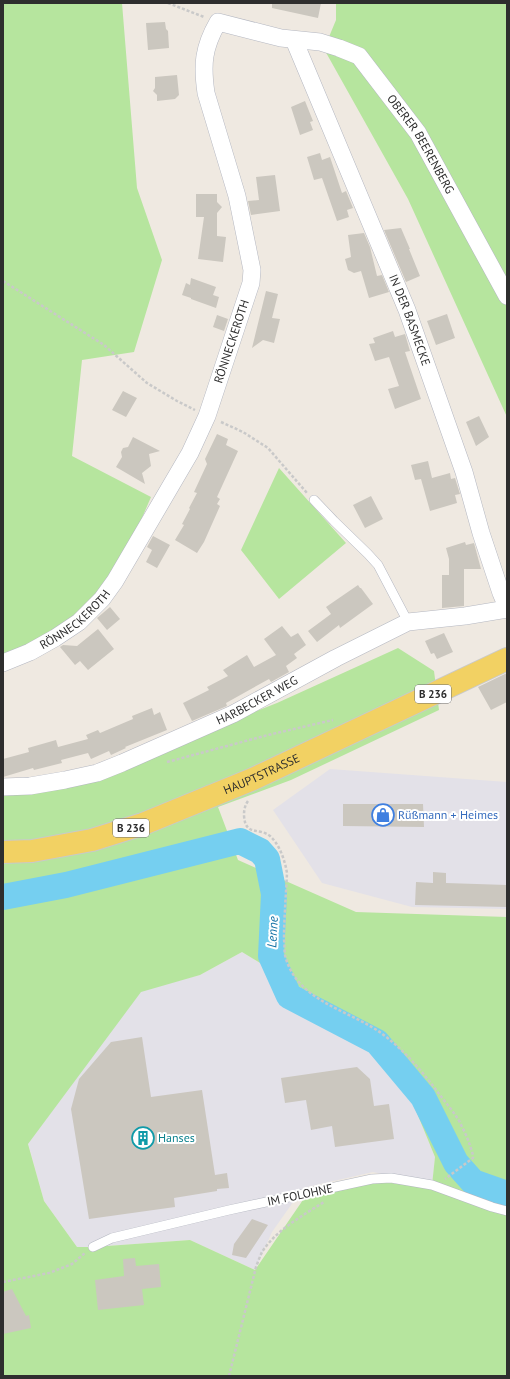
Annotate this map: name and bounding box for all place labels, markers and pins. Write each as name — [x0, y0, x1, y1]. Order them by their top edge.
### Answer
shop icon: Rüßmann + Heimes — [370, 802, 396, 828]
place label: Rüßmann + Heimes — [398, 807, 498, 822]
building icon: Hanses — [130, 1125, 156, 1151]
place label: Hanses — [158, 1130, 195, 1145]

